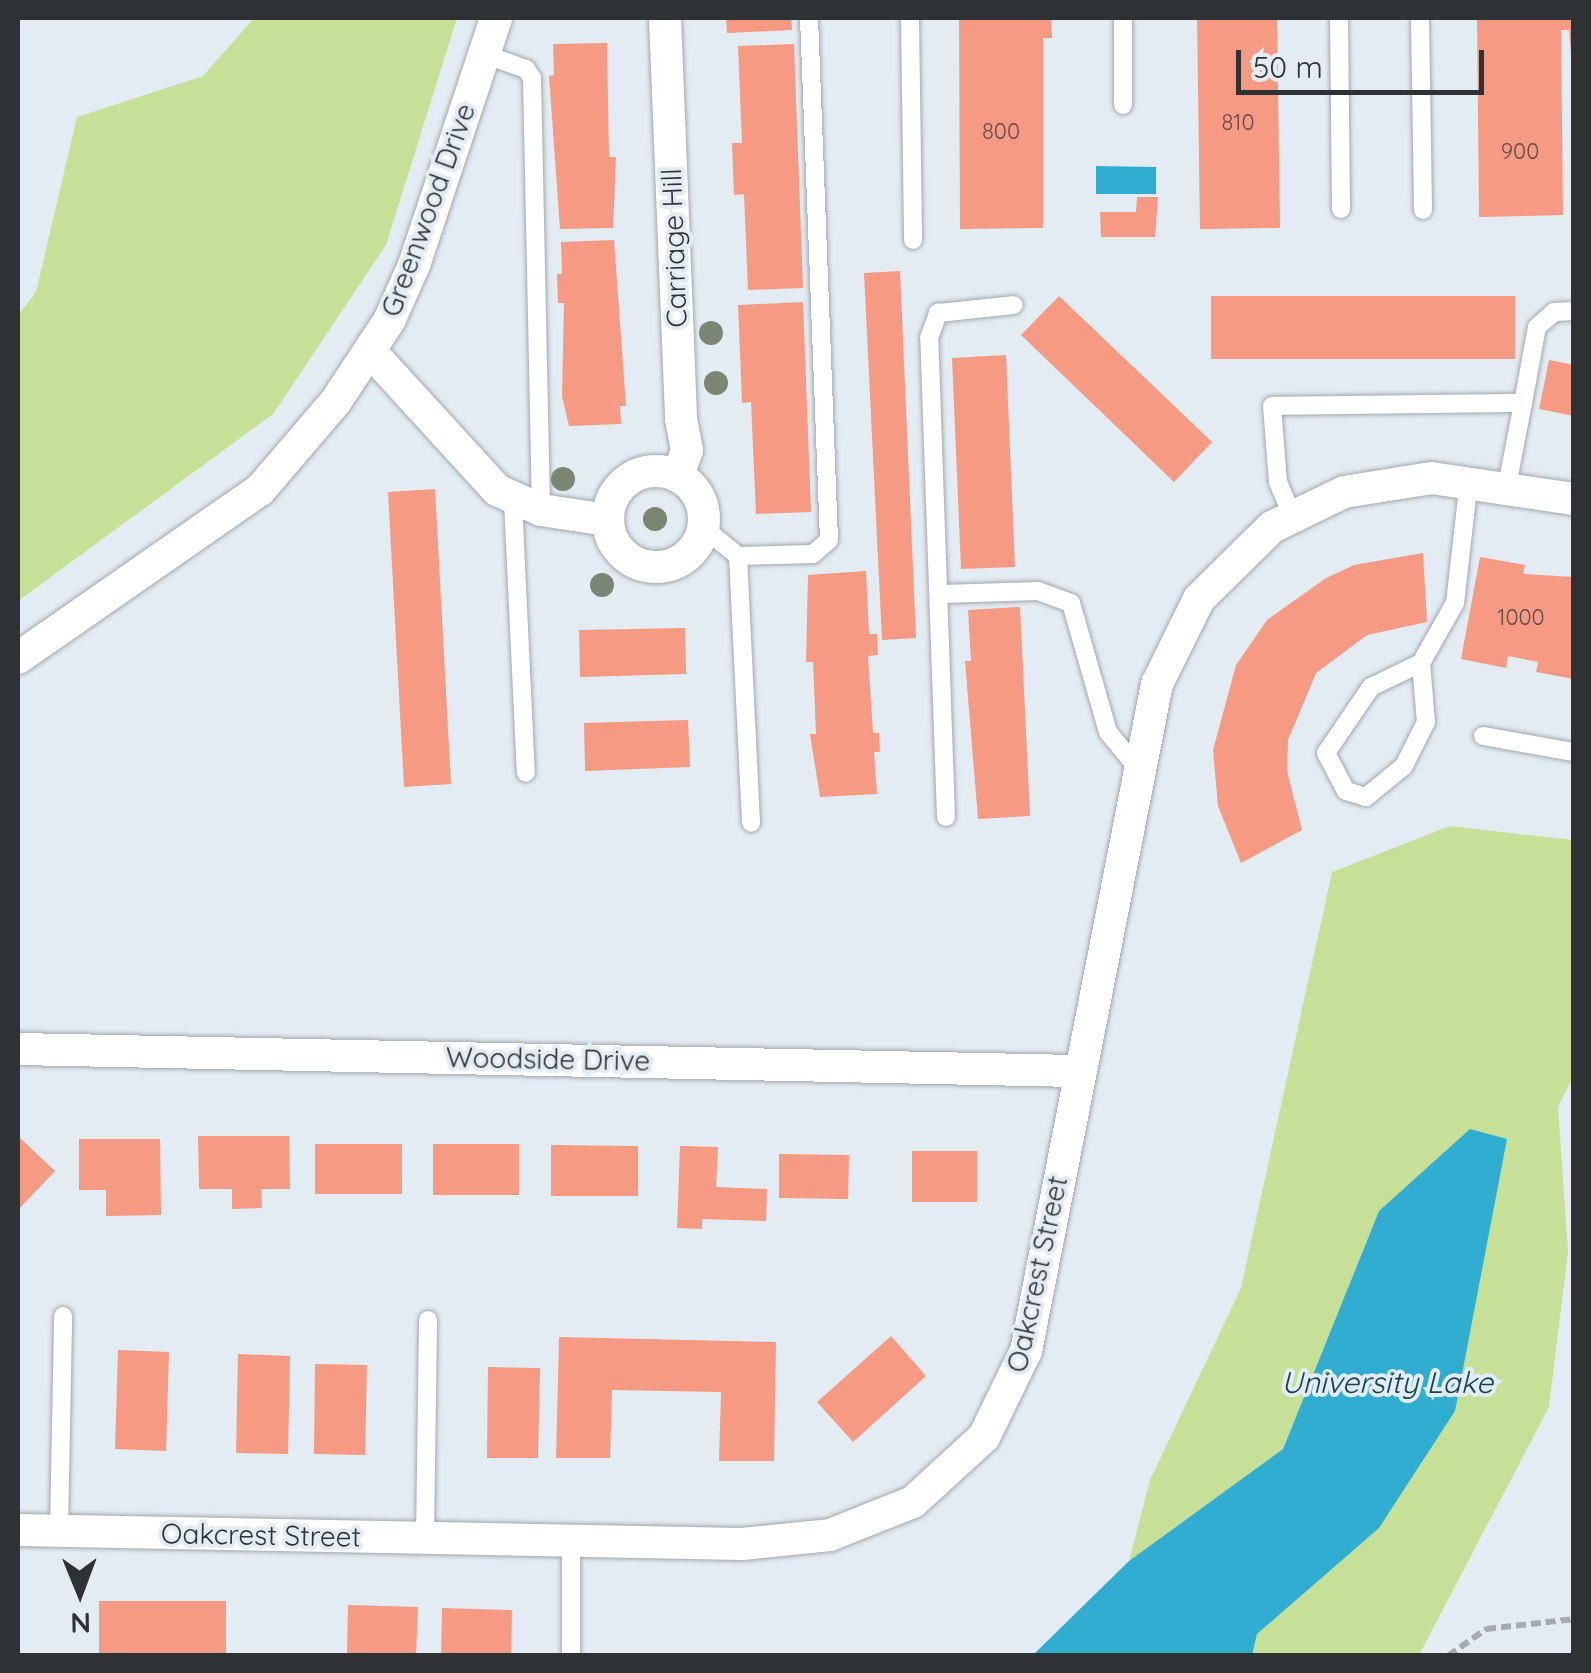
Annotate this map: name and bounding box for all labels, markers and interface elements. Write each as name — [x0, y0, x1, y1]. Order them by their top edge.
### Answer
scale bar — [1241, 30, 1488, 92]
text: 50 m — [1253, 48, 1323, 86]
street label: Greenwood Drive — [374, 99, 482, 321]
house number: 810 — [1221, 110, 1255, 136]
house number: 800 — [982, 119, 1020, 145]
house number: 900 — [1501, 139, 1539, 165]
street label: Carriage Hill — [654, 168, 694, 328]
house number: 1000 — [1497, 605, 1545, 631]
street label: Woodside Drive — [446, 1040, 650, 1078]
street label: Oakcrest Street — [1000, 1173, 1074, 1375]
water label: University Lake — [1281, 1364, 1493, 1400]
street label: Oakcrest Street — [161, 1516, 361, 1554]
north arrow — [30, 1543, 130, 1643]
text: N — [70, 1606, 91, 1641]

